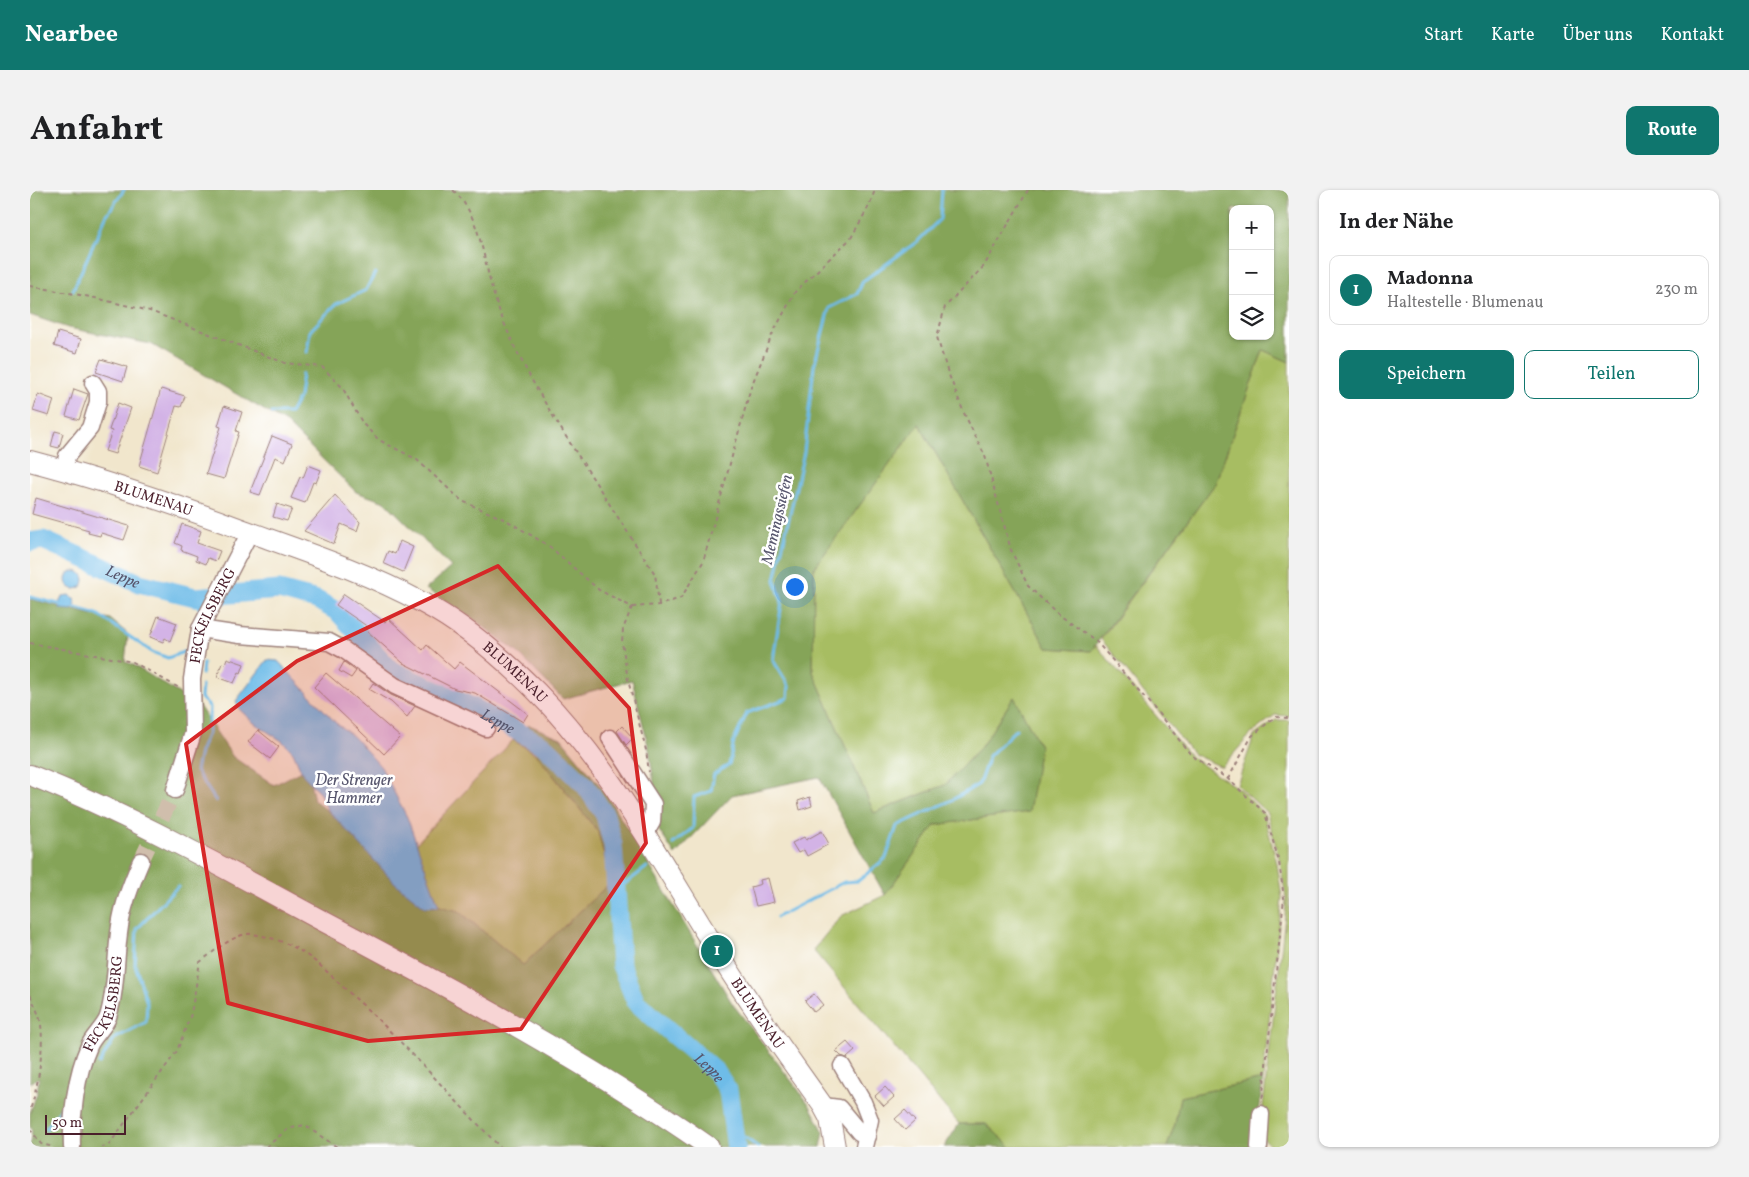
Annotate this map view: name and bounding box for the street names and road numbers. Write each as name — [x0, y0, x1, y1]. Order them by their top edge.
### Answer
street label: BLUMENAU — [111, 477, 195, 523]
street label: FECKELSBERG — [186, 564, 242, 665]
street label: BLUMENAU — [477, 638, 551, 708]
street label: FECKELSBERG — [79, 955, 129, 1056]
street label: BLUMENAU — [725, 974, 788, 1054]

